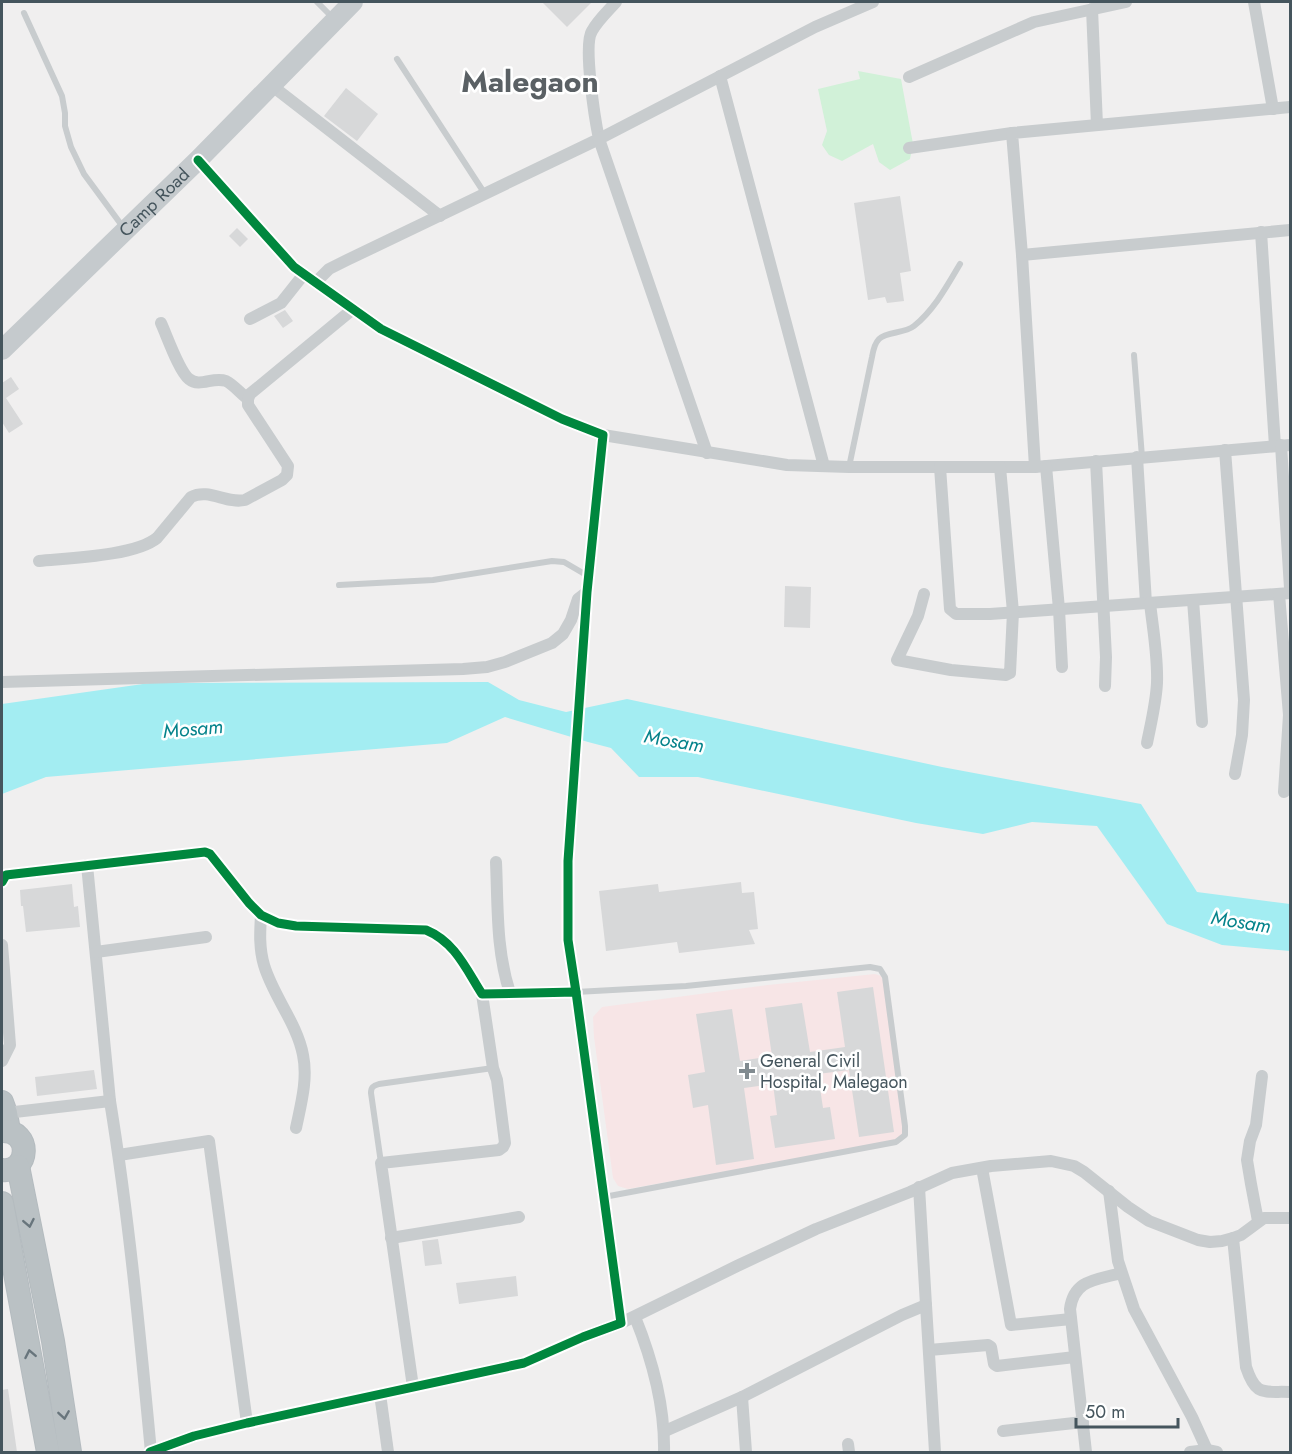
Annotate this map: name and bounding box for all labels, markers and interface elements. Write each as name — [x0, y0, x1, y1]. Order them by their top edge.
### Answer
district label: Malegaon — [461, 60, 599, 103]
street label: Camp Road — [113, 162, 195, 243]
water label: Mosam — [162, 712, 224, 746]
water label: Mosam — [642, 721, 706, 761]
water label: Mosam — [1209, 903, 1273, 941]
place label: General Civil Hospital, Malegaon — [760, 1048, 908, 1095]
marker: General Civil Hospital, Malegaon — [738, 1062, 756, 1080]
one-way arrow — [22, 1218, 35, 1228]
one-way arrow — [24, 1349, 37, 1359]
scale bar — [1076, 1391, 1178, 1429]
text: 50 m — [1085, 1399, 1125, 1425]
one-way arrow — [57, 1410, 70, 1420]

